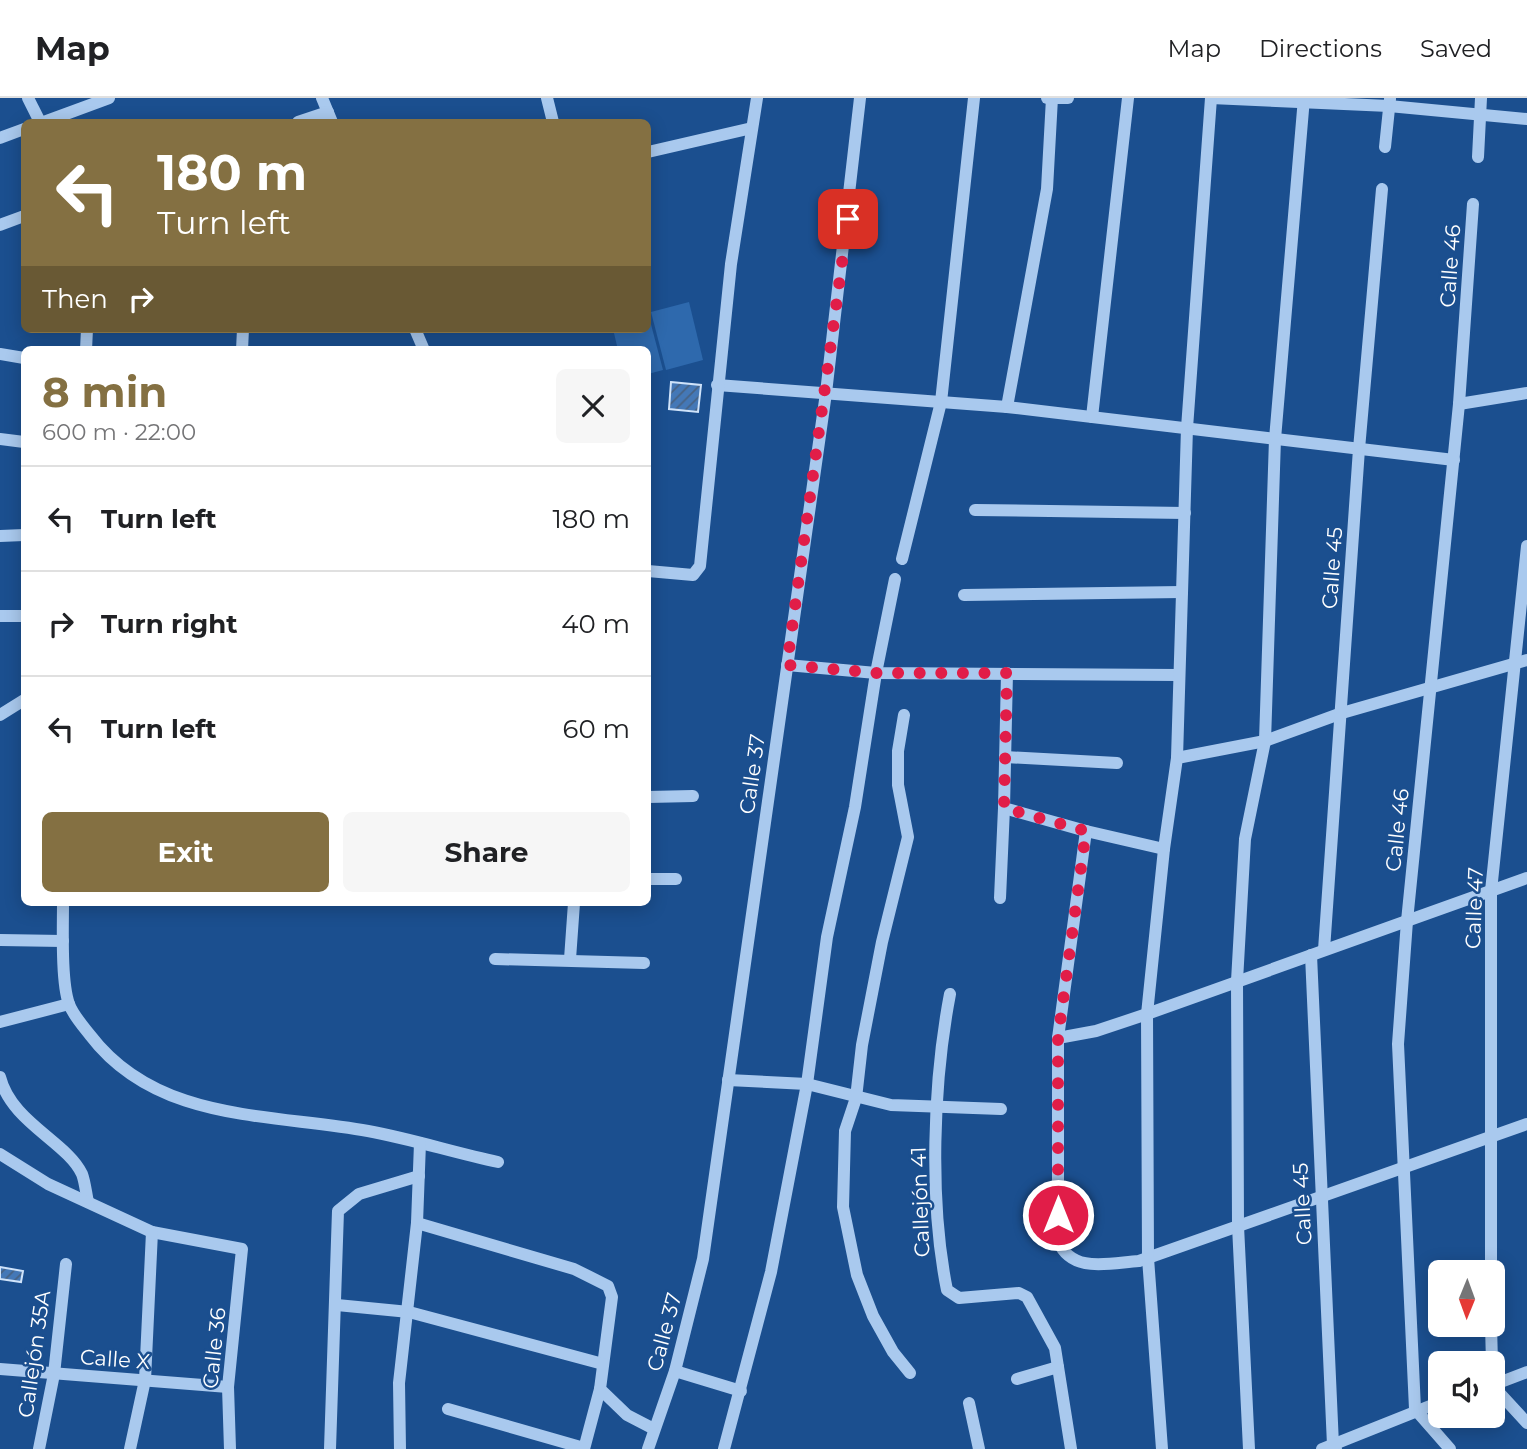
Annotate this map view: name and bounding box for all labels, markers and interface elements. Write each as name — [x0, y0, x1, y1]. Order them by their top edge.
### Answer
text: Map — [35, 28, 110, 68]
text: Map — [1168, 34, 1221, 63]
text: Directions — [1259, 34, 1382, 63]
text: Saved — [1420, 34, 1492, 63]
text: 180 m — [157, 143, 307, 202]
icon: left — [42, 147, 133, 238]
pin — [818, 189, 878, 249]
icon: arrive — [829, 200, 867, 238]
text: Turn left — [157, 203, 291, 242]
street label: Calle 46 — [1435, 223, 1465, 308]
icon: right — [122, 280, 160, 318]
text: Then — [42, 283, 108, 315]
text: 8 min — [42, 366, 167, 418]
button: close — [556, 369, 630, 443]
text: 600 m · 22:00 — [42, 418, 196, 446]
icon: left — [42, 500, 80, 538]
text: Turn left — [101, 503, 217, 535]
text: 180 m — [552, 503, 630, 535]
street label: Calle 45 — [1317, 526, 1347, 610]
icon: right — [42, 605, 80, 643]
text: Turn right — [101, 608, 237, 640]
text: 40 m — [561, 608, 630, 640]
icon: left — [42, 710, 80, 748]
text: Turn left — [101, 713, 217, 745]
text: 60 m — [563, 713, 630, 745]
street label: Calle 37 — [734, 732, 770, 816]
street label: Calle 46 — [1380, 787, 1414, 873]
button: Exit — [42, 812, 329, 892]
button: Share — [343, 812, 630, 892]
street label: Calle 47 — [1460, 867, 1488, 949]
street label: Callejón 41 — [906, 1146, 934, 1258]
street label: Calle 45 — [1287, 1162, 1317, 1246]
position arrow — [1021, 1178, 1095, 1252]
north arrow — [1428, 1260, 1505, 1337]
map controls — [1428, 1260, 1505, 1428]
street label: Callejón 35A — [13, 1288, 55, 1419]
street label: Calle 37 — [642, 1290, 686, 1374]
street label: Calle 36 — [197, 1306, 231, 1390]
street label: Calle X — [79, 1344, 151, 1374]
button: sound — [1428, 1351, 1505, 1428]

